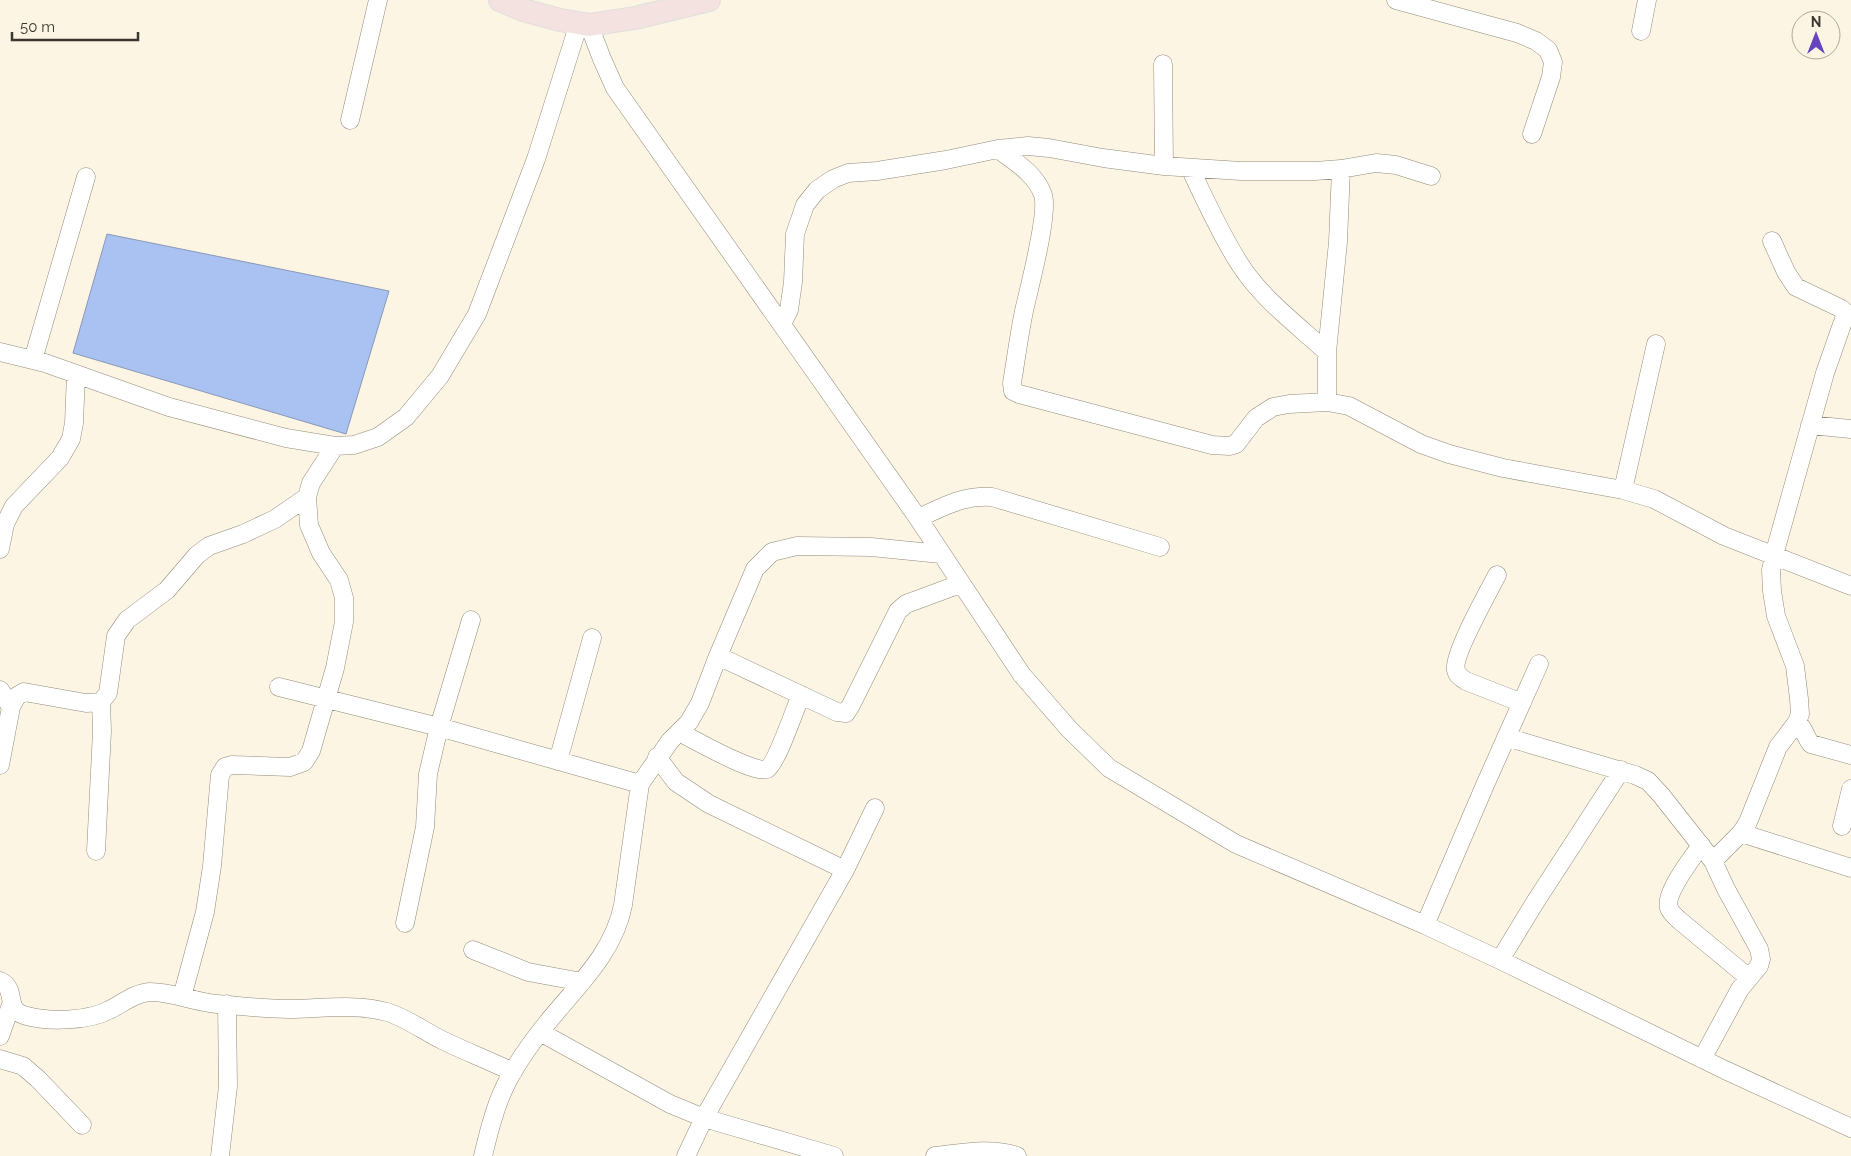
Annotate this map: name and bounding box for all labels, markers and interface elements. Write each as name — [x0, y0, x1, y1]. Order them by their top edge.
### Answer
scale bar — [12, 10, 139, 42]
north arrow — [1791, 10, 1841, 60]
text: N — [1811, 14, 1821, 30]
text: 50 m — [20, 18, 55, 36]

